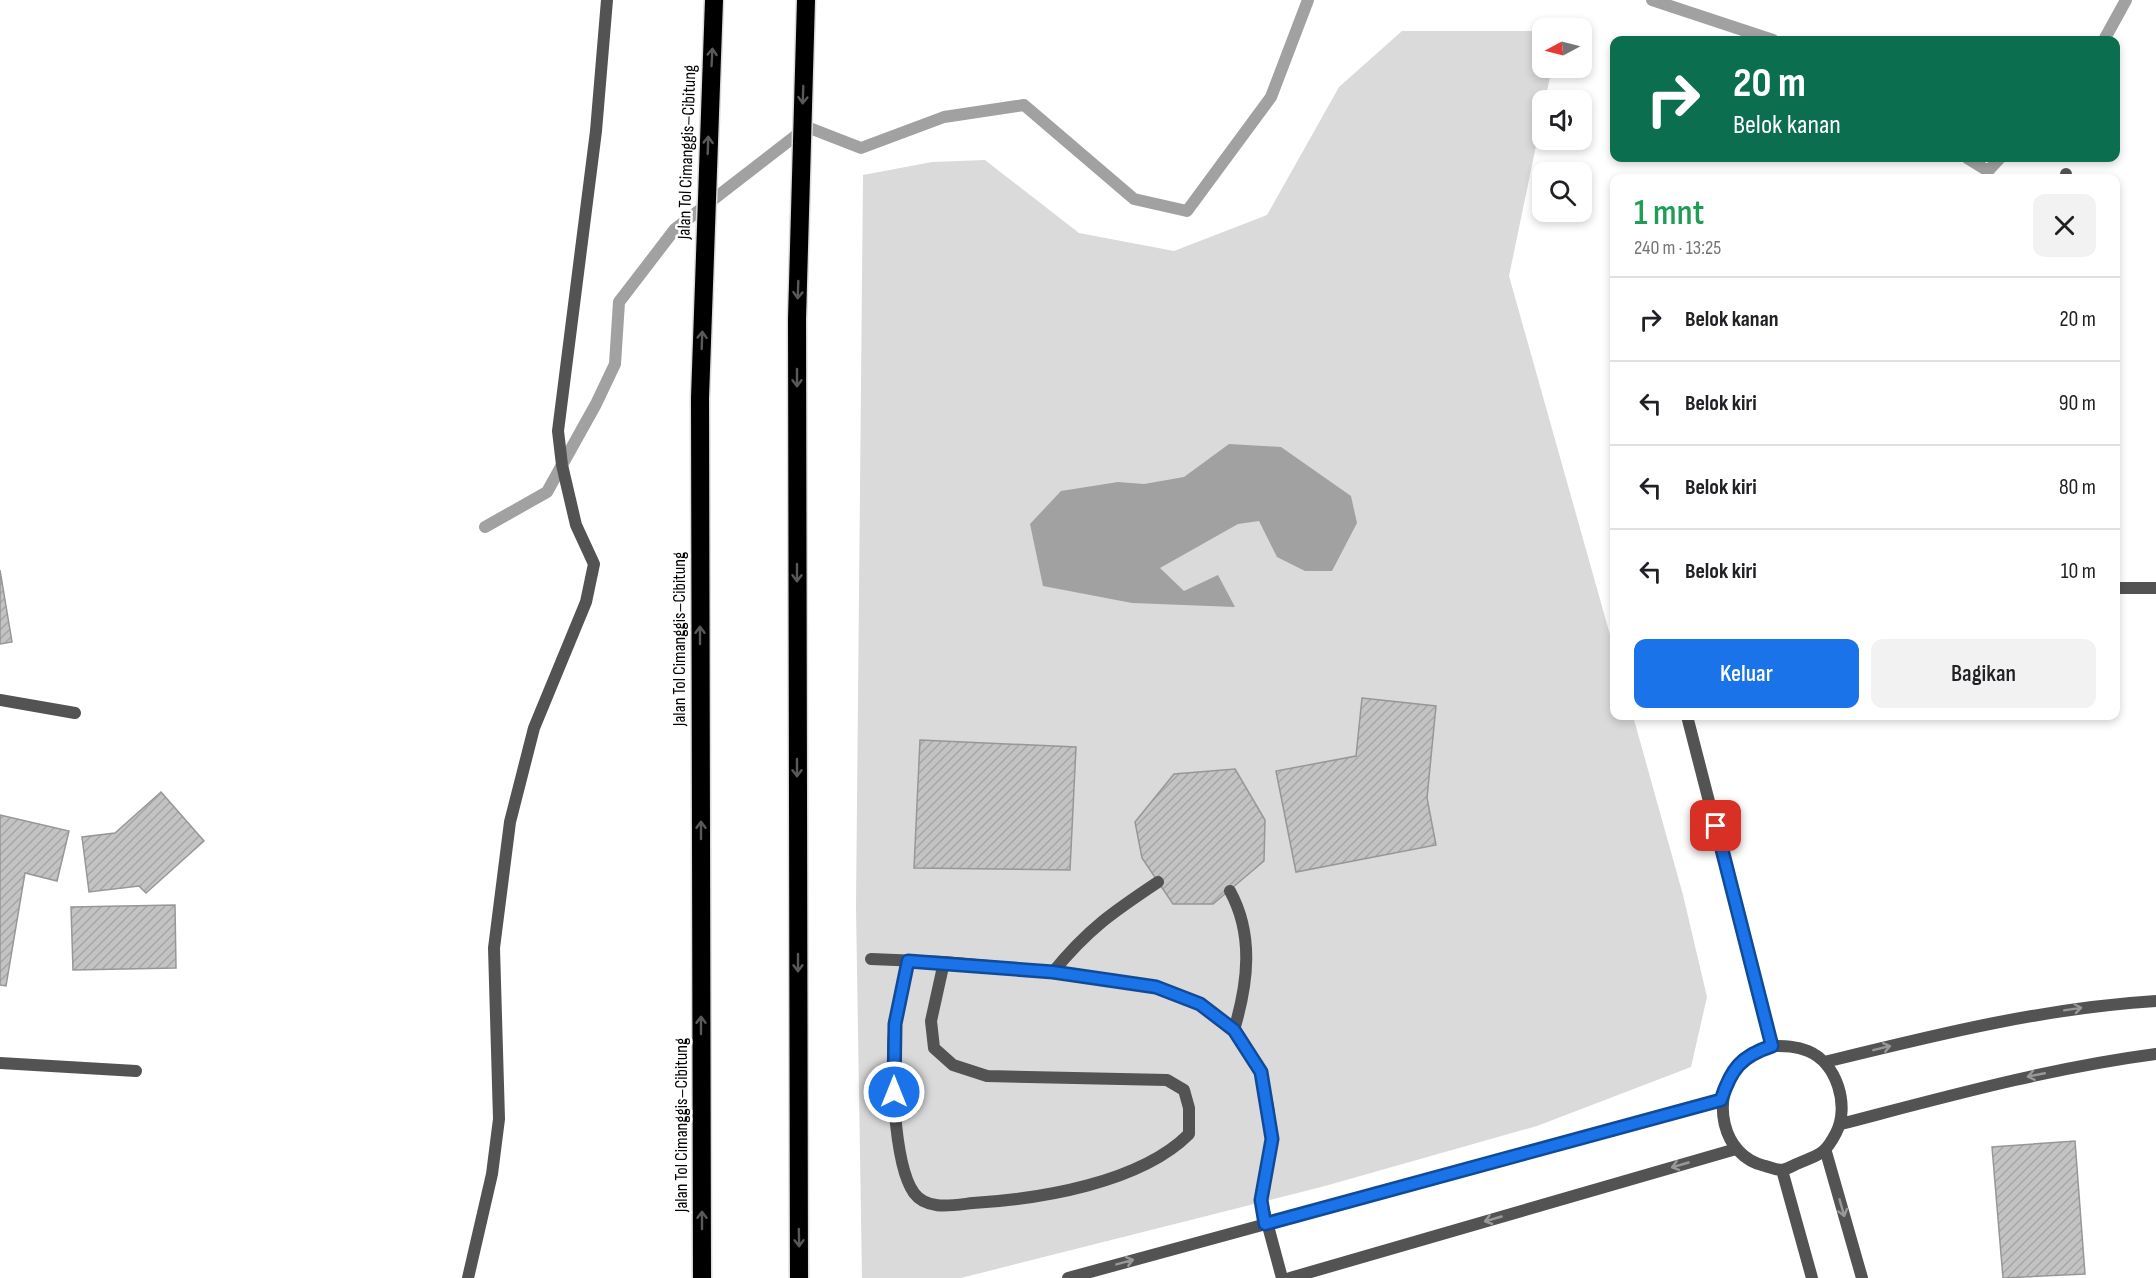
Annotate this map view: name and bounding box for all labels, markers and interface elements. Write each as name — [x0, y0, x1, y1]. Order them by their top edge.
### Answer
north arrow — [1532, 18, 1592, 78]
map controls — [1532, 18, 1592, 222]
one-way arrow — [706, 48, 717, 68]
text: 20 m — [1733, 58, 1806, 109]
icon: right — [1634, 60, 1712, 138]
street label: Jalan Tol Cimanggis–Cibitung — [673, 64, 701, 241]
one-way arrow — [797, 84, 809, 104]
button: sound — [1532, 90, 1592, 150]
text: Belok kanan — [1733, 109, 1841, 141]
one-way arrow — [703, 135, 714, 155]
button: search — [1532, 162, 1592, 222]
text: 1 mnt — [1634, 192, 1704, 235]
button: close — [2033, 194, 2096, 257]
text: 240 m · 13:25 — [1634, 236, 1721, 260]
one-way arrow — [792, 279, 803, 299]
icon: right — [1634, 303, 1667, 336]
text: Belok kanan — [1685, 306, 1778, 333]
text: 20 m — [2060, 306, 2096, 333]
one-way arrow — [696, 330, 707, 350]
one-way arrow — [791, 367, 803, 387]
icon: left — [1634, 387, 1667, 420]
text: Belok kiri — [1685, 390, 1757, 417]
text: 90 m — [2059, 390, 2096, 417]
icon: left — [1634, 471, 1667, 504]
text: Belok kiri — [1685, 474, 1757, 501]
text: 80 m — [2059, 474, 2096, 501]
street label: Jalan Tol Cimanggis–Cibitung — [669, 552, 690, 727]
icon: left — [1634, 555, 1667, 588]
text: Belok kiri — [1685, 558, 1757, 585]
text: 10 m — [2061, 558, 2096, 585]
one-way arrow — [791, 562, 803, 582]
one-way arrow — [694, 625, 706, 645]
button: Keluar — [1634, 639, 1859, 708]
button: Bagikan — [1871, 639, 2096, 708]
one-way arrow — [791, 757, 803, 777]
pin — [1690, 800, 1741, 851]
icon: arrive — [1699, 809, 1732, 842]
one-way arrow — [695, 820, 707, 840]
one-way arrow — [792, 952, 804, 972]
one-way arrow — [2062, 1003, 2082, 1014]
one-way arrow — [695, 1015, 707, 1035]
street label: Jalan Tol Cimanggis–Cibitung — [671, 1038, 692, 1213]
one-way arrow — [1872, 1042, 1891, 1054]
position arrow — [862, 1060, 926, 1124]
one-way arrow — [2027, 1070, 2047, 1081]
one-way arrow — [1671, 1160, 1690, 1171]
one-way arrow — [1837, 1198, 1848, 1217]
one-way arrow — [696, 1210, 708, 1230]
one-way arrow — [1484, 1214, 1503, 1225]
one-way arrow — [793, 1228, 804, 1248]
one-way arrow — [1115, 1256, 1134, 1268]

